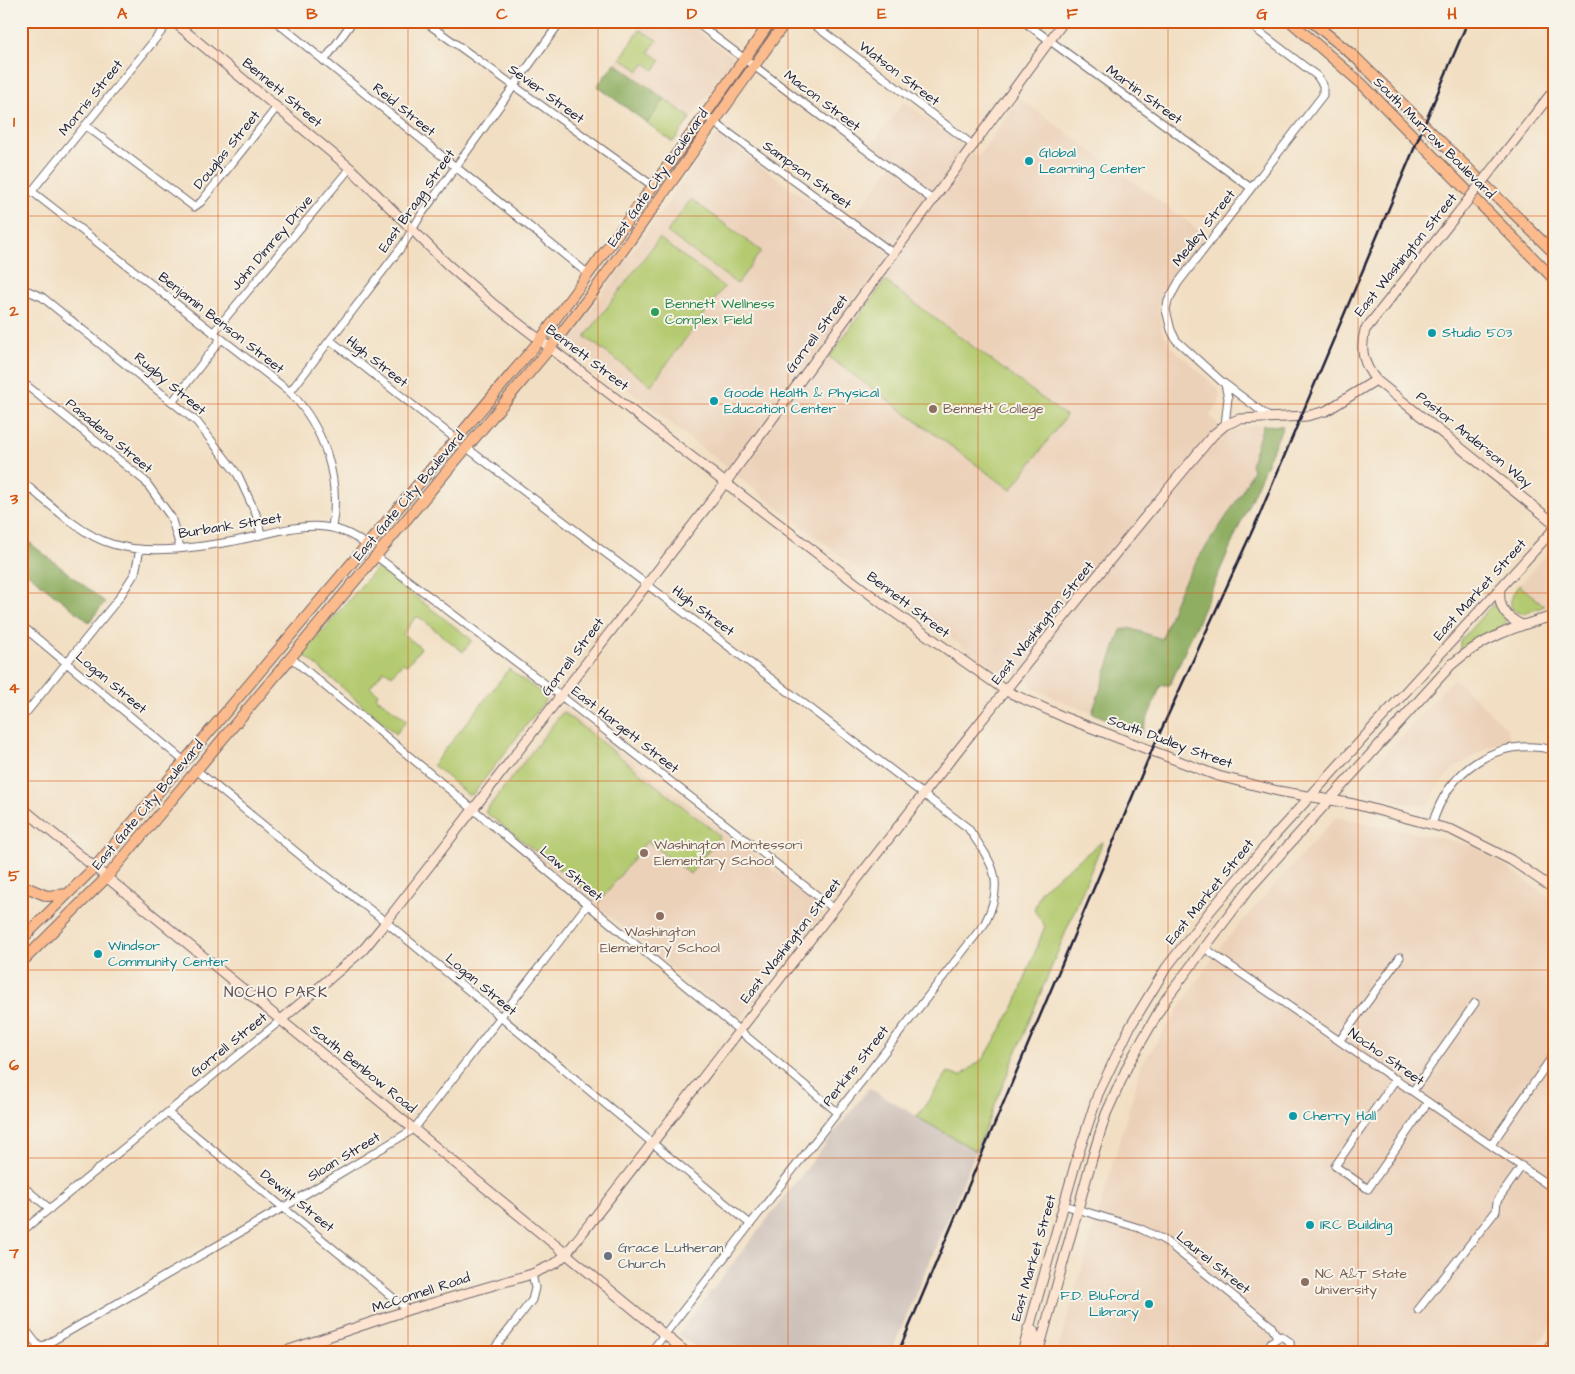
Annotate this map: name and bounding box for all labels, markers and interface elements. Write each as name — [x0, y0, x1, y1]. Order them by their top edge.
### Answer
text: A — [117, 3, 128, 25]
text: B — [306, 3, 318, 25]
text: C — [496, 3, 508, 25]
text: D — [687, 3, 698, 25]
text: E — [877, 3, 887, 25]
text: F — [1066, 3, 1078, 25]
text: G — [1256, 3, 1268, 25]
text: H — [1447, 3, 1457, 25]
street label: Watson Street — [854, 37, 944, 111]
street label: Bennett Street — [238, 53, 327, 133]
street label: Morris Street — [54, 55, 128, 140]
street label: Sevier Street — [504, 59, 589, 129]
street label: Martin Street — [1102, 60, 1187, 130]
street label: Macon Street — [780, 66, 865, 137]
street label: South Murrow Boulevard — [1369, 73, 1499, 203]
street label: Reid Street — [368, 78, 440, 142]
street label: East Gate City Boulevard — [603, 105, 713, 251]
street label: Douglas Street — [189, 106, 265, 194]
text: 1 — [13, 111, 16, 133]
street label: Sampson Street — [758, 136, 856, 214]
place label: Global Learning Center — [1039, 143, 1146, 179]
street label: East Bragg Street — [374, 145, 460, 257]
marker: Global Learning Center — [1023, 155, 1035, 167]
street label: Medley Street — [1168, 185, 1241, 271]
street label: East Washington Street — [1350, 189, 1462, 321]
street label: John Dimrey Drive — [226, 191, 318, 295]
street label: Benjamin Benson Street — [154, 267, 288, 379]
street label: Gorrell Street — [781, 290, 853, 377]
place label: Bennett Wellness Complex Field — [665, 294, 775, 330]
text: 2 — [8, 300, 19, 322]
marker: Bennett Wellness Complex Field — [649, 306, 661, 318]
street label: Bennett Street — [541, 320, 633, 396]
place label: Studio 503 — [1442, 323, 1512, 343]
marker: Studio 503 — [1426, 327, 1438, 339]
street label: High Street — [342, 331, 412, 393]
street label: Rugby Street — [130, 348, 211, 420]
place label: Goode Health & Physical Education Center — [724, 383, 879, 419]
street label: Pastor Anderson Way — [1412, 387, 1536, 493]
street label: Pasadena Street — [61, 394, 157, 479]
marker: Goode Health & Physical Education Center — [708, 395, 720, 407]
place label: Bennett College — [943, 399, 1044, 419]
marker: Bennett College — [927, 403, 939, 415]
street label: East Gate City Boulevard — [349, 427, 469, 565]
text: 3 — [9, 488, 19, 510]
street label: Burbank Street — [177, 508, 283, 544]
street label: East Market Street — [1429, 534, 1531, 645]
street label: East Washington Street — [987, 557, 1099, 689]
street label: Bennett Street — [862, 567, 954, 643]
street label: High Street — [668, 581, 739, 641]
street label: Gorrell Street — [537, 613, 609, 700]
street label: Logan Street — [71, 647, 151, 719]
text: 4 — [9, 677, 20, 699]
street label: East Hargett Street — [567, 682, 683, 779]
street label: South Dudley Street — [1105, 710, 1236, 774]
street label: East Gate City Boulevard — [88, 736, 208, 874]
place label: Washington Montessori Elementary School — [654, 835, 802, 871]
street label: East Market Street — [1161, 835, 1259, 949]
street label: Law Street — [535, 842, 607, 907]
marker: Washington Montessori Elementary School — [638, 847, 650, 859]
text: 5 — [8, 865, 20, 887]
street label: East Washington Street — [736, 874, 846, 1008]
marker: Washington Elementary School — [654, 910, 666, 922]
place label: Washington Elementary School — [600, 922, 720, 958]
place label: Windsor Community Center — [108, 936, 228, 972]
marker: Windsor Community Center — [92, 948, 104, 960]
street label: Logan Street — [441, 949, 521, 1021]
district label: NOCHO PARK — [224, 982, 328, 1003]
street label: Gorrell Street — [186, 1008, 272, 1082]
street label: South Benbow Road — [306, 1020, 420, 1118]
street label: Perkins Street — [818, 1021, 894, 1111]
street label: Nocho Street — [1344, 1023, 1429, 1091]
text: 6 — [9, 1054, 19, 1076]
place label: Cherry Hall — [1303, 1106, 1376, 1126]
marker: Cherry Hall — [1287, 1110, 1299, 1122]
street label: Sloan Street — [304, 1127, 385, 1187]
street label: Dewitt Street — [256, 1165, 339, 1237]
street label: East Market Street — [1006, 1192, 1062, 1324]
place label: IRC Building — [1320, 1215, 1393, 1235]
marker: IRC Building — [1304, 1219, 1316, 1231]
street label: Laurel Street — [1172, 1227, 1255, 1299]
place label: Grace Lutheran Church — [618, 1238, 723, 1274]
text: 7 — [8, 1242, 19, 1264]
marker: Grace Lutheran Church — [602, 1250, 614, 1262]
place label: NC A&T State University — [1315, 1264, 1407, 1300]
street label: McConnell Road — [369, 1268, 473, 1318]
marker: NC A&T State University — [1299, 1276, 1311, 1288]
place label: F.D. Bluford Library — [1060, 1286, 1139, 1322]
marker: F.D. Bluford Library — [1143, 1298, 1155, 1310]

